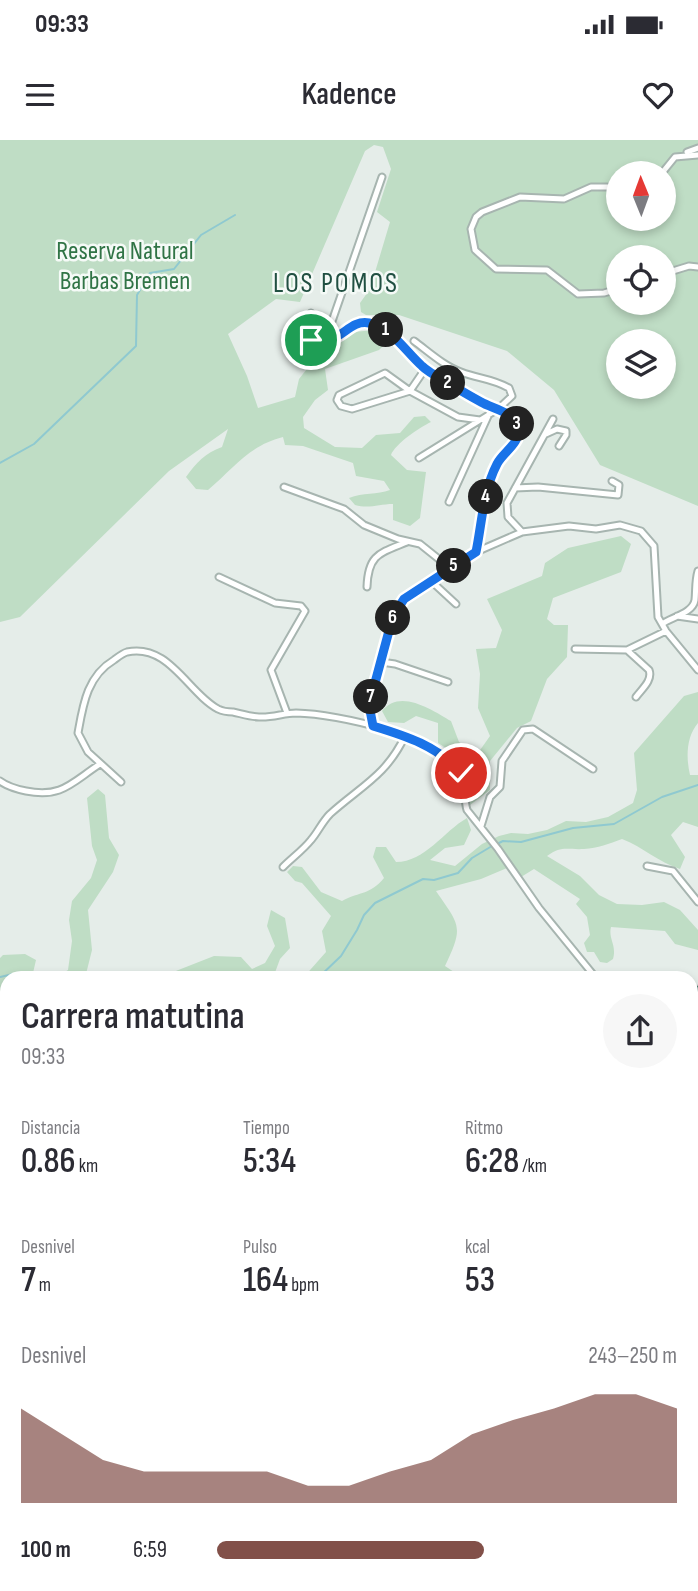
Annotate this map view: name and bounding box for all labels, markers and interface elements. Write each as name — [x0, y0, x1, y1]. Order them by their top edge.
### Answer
text: 09:33 — [35, 9, 89, 40]
text: Kadence — [301, 75, 397, 114]
icon: menu — [21, 76, 59, 114]
icon: heart — [639, 76, 677, 114]
north arrow — [606, 161, 676, 231]
map controls — [606, 161, 676, 399]
park label: Reserva Natural Barbas Bremen — [56, 236, 194, 297]
button: locate — [606, 245, 676, 315]
district label: LOS POMOS — [273, 267, 399, 300]
pin — [281, 310, 341, 370]
pin: 1 — [368, 312, 404, 348]
text: 1 — [382, 318, 389, 341]
icon: arrive — [292, 321, 330, 359]
button: layers — [606, 329, 676, 399]
pin: 2 — [430, 366, 466, 400]
text: 2 — [443, 371, 452, 394]
pin: 3 — [500, 406, 534, 442]
text: 3 — [512, 412, 521, 435]
pin: 4 — [468, 480, 504, 514]
text: 4 — [481, 485, 490, 508]
pin: 5 — [436, 548, 472, 584]
text: 5 — [449, 554, 458, 577]
pin: 6 — [376, 601, 410, 636]
text: 6 — [388, 606, 397, 629]
pin: 7 — [354, 680, 388, 714]
text: 7 — [366, 685, 375, 708]
pin — [431, 743, 491, 803]
icon: check — [442, 754, 480, 792]
text: Carrera matutina — [21, 994, 245, 1039]
button: share — [603, 994, 677, 1068]
text: 09:33 — [21, 1043, 65, 1071]
text: Distancia — [21, 1117, 80, 1140]
text: Tiempo — [243, 1117, 290, 1140]
text: Ritmo — [465, 1117, 503, 1140]
text: 0.86 — [21, 1140, 76, 1183]
text: 5:34 — [243, 1140, 296, 1183]
text: 6:28 — [465, 1140, 519, 1183]
text: km — [76, 1155, 98, 1178]
text: /km — [519, 1155, 547, 1178]
text: Desnivel — [21, 1236, 75, 1259]
text: Pulso — [243, 1236, 277, 1259]
text: kcal — [465, 1236, 490, 1259]
text: 7 — [21, 1259, 36, 1302]
text: 164 — [243, 1259, 288, 1302]
text: 53 — [465, 1259, 495, 1302]
text: m — [36, 1274, 51, 1297]
text: bpm — [288, 1274, 319, 1297]
text: Desnivel — [21, 1342, 86, 1370]
text: 243–250 m — [588, 1342, 677, 1370]
text: 100 m — [21, 1536, 71, 1564]
text: 6:59 — [133, 1536, 167, 1564]

